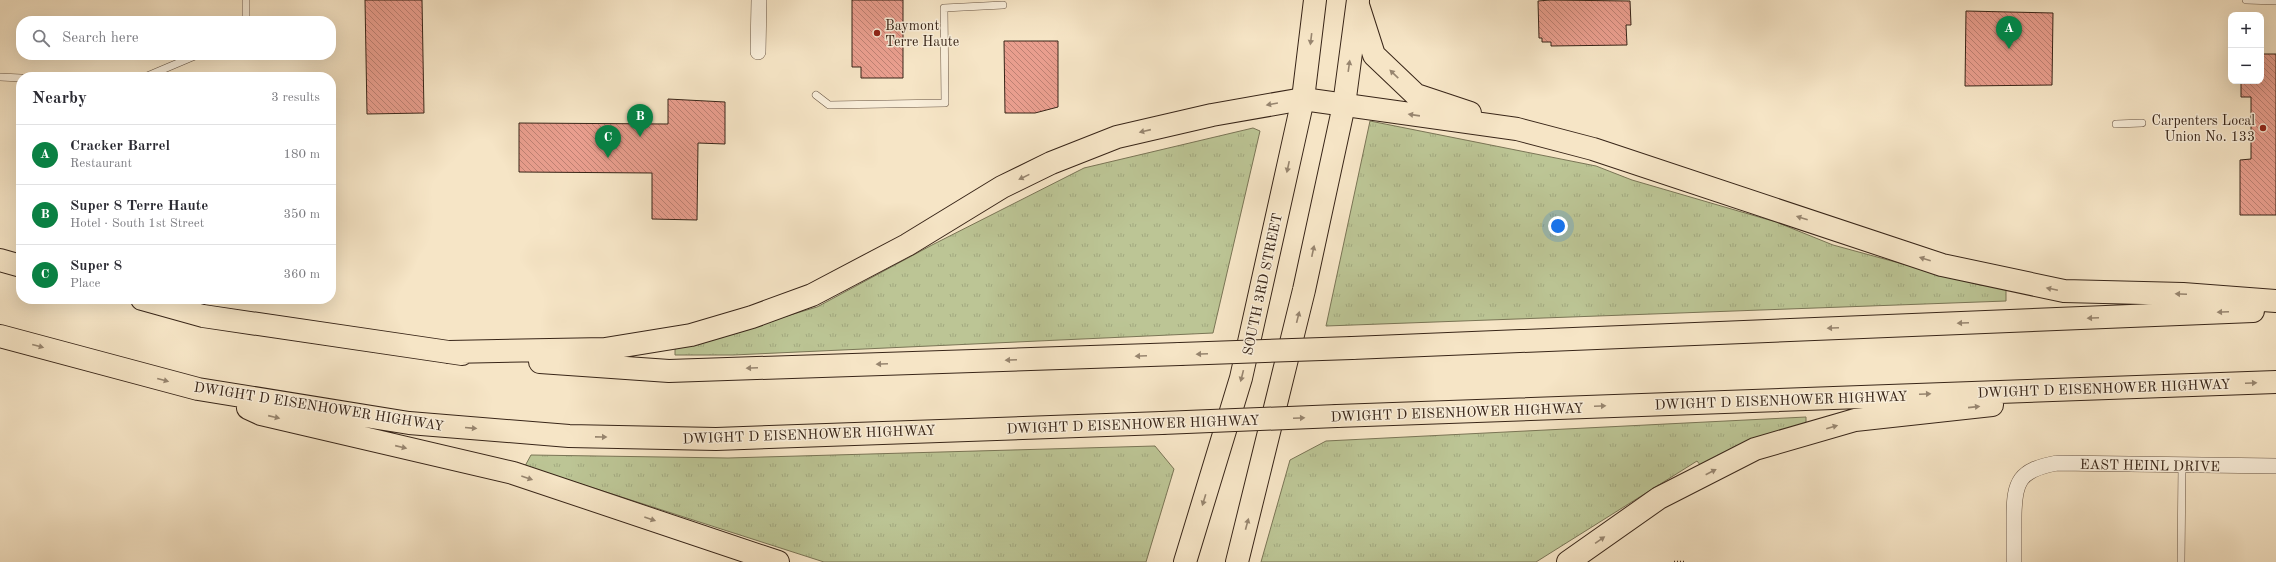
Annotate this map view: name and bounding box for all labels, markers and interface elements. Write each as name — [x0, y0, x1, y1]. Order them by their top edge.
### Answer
map controls — [2228, 12, 2264, 84]
button: + — [2228, 12, 2264, 48]
search box — [16, 16, 336, 60]
pin: A — [1996, 16, 2022, 49]
place label: Baymont Terre Haute — [885, 19, 959, 49]
icon: search — [30, 27, 52, 49]
marker: Baymont Terre Haute — [872, 28, 882, 38]
text: Search here — [62, 31, 139, 46]
one-way arrow — [1307, 33, 1314, 45]
button: − — [2228, 48, 2264, 84]
one-way arrow — [1346, 60, 1352, 73]
one-way arrow — [1389, 69, 1399, 79]
text: Nearby — [32, 90, 87, 107]
text: 3 results — [271, 91, 320, 104]
one-way arrow — [1266, 102, 1278, 108]
pin: B — [627, 104, 653, 137]
one-way arrow — [1408, 112, 1420, 118]
place label: Carpenters Local Union No. 133 — [2152, 114, 2255, 144]
marker: Carpenters Local Union No. 133 — [2258, 123, 2268, 133]
pin: C — [595, 125, 621, 158]
one-way arrow — [1139, 128, 1151, 134]
text: Cracker Barrel — [70, 139, 170, 154]
text: A — [40, 148, 50, 161]
text: 180 m — [283, 148, 320, 161]
text: Restaurant — [70, 157, 132, 170]
one-way arrow — [1285, 160, 1291, 173]
one-way arrow — [1018, 174, 1029, 180]
text: Super 8 Terre Haute — [70, 199, 208, 214]
text: B — [40, 208, 50, 221]
text: 350 m — [283, 208, 320, 221]
street label: SOUTH 3RD STREET — [1241, 212, 1285, 357]
one-way arrow — [1795, 215, 1807, 221]
your location — [1548, 216, 1568, 236]
text: Hotel · South 1st Street — [70, 217, 204, 230]
one-way arrow — [1310, 245, 1316, 258]
one-way arrow — [1919, 256, 1931, 262]
text: Super 8 — [70, 259, 122, 274]
text: C — [41, 268, 49, 281]
text: 360 m — [283, 268, 320, 281]
text: Place — [70, 277, 100, 290]
one-way arrow — [2045, 285, 2058, 291]
one-way arrow — [2174, 291, 2187, 297]
one-way arrow — [2217, 309, 2229, 316]
one-way arrow — [1295, 310, 1301, 322]
one-way arrow — [2087, 314, 2099, 321]
one-way arrow — [1956, 320, 1969, 326]
one-way arrow — [1827, 325, 1839, 332]
one-way arrow — [31, 344, 44, 350]
one-way arrow — [1196, 350, 1208, 357]
one-way arrow — [1135, 352, 1147, 359]
one-way arrow — [1004, 357, 1017, 363]
one-way arrow — [875, 361, 888, 367]
one-way arrow — [745, 365, 758, 371]
one-way arrow — [1238, 369, 1244, 382]
one-way arrow — [158, 377, 170, 383]
street label: DWIGHT D EISENHOWER HIGHWAY — [1977, 378, 2231, 400]
one-way arrow — [2245, 379, 2257, 386]
street label: DWIGHT D EISENHOWER HIGHWAY — [193, 380, 445, 434]
street label: DWIGHT D EISENHOWER HIGHWAY — [1654, 390, 1908, 412]
one-way arrow — [1919, 391, 1931, 398]
street label: DWIGHT D EISENHOWER HIGHWAY — [1330, 402, 1584, 424]
one-way arrow — [1594, 403, 1606, 410]
one-way arrow — [1968, 404, 1980, 410]
one-way arrow — [268, 414, 280, 420]
street label: DWIGHT D EISENHOWER HIGHWAY — [1006, 414, 1260, 436]
one-way arrow — [1293, 414, 1305, 421]
street label: DWIGHT D EISENHOWER HIGHWAY — [682, 424, 936, 446]
one-way arrow — [1826, 424, 1838, 430]
one-way arrow — [465, 425, 477, 432]
one-way arrow — [595, 434, 608, 440]
one-way arrow — [394, 444, 407, 450]
street label: EAST HEINL DRIVE — [2080, 458, 2220, 474]
one-way arrow — [1705, 469, 1716, 475]
one-way arrow — [521, 475, 533, 481]
one-way arrow — [1201, 495, 1207, 507]
one-way arrow — [644, 516, 656, 522]
one-way arrow — [1244, 518, 1250, 530]
one-way arrow — [1595, 536, 1605, 544]

